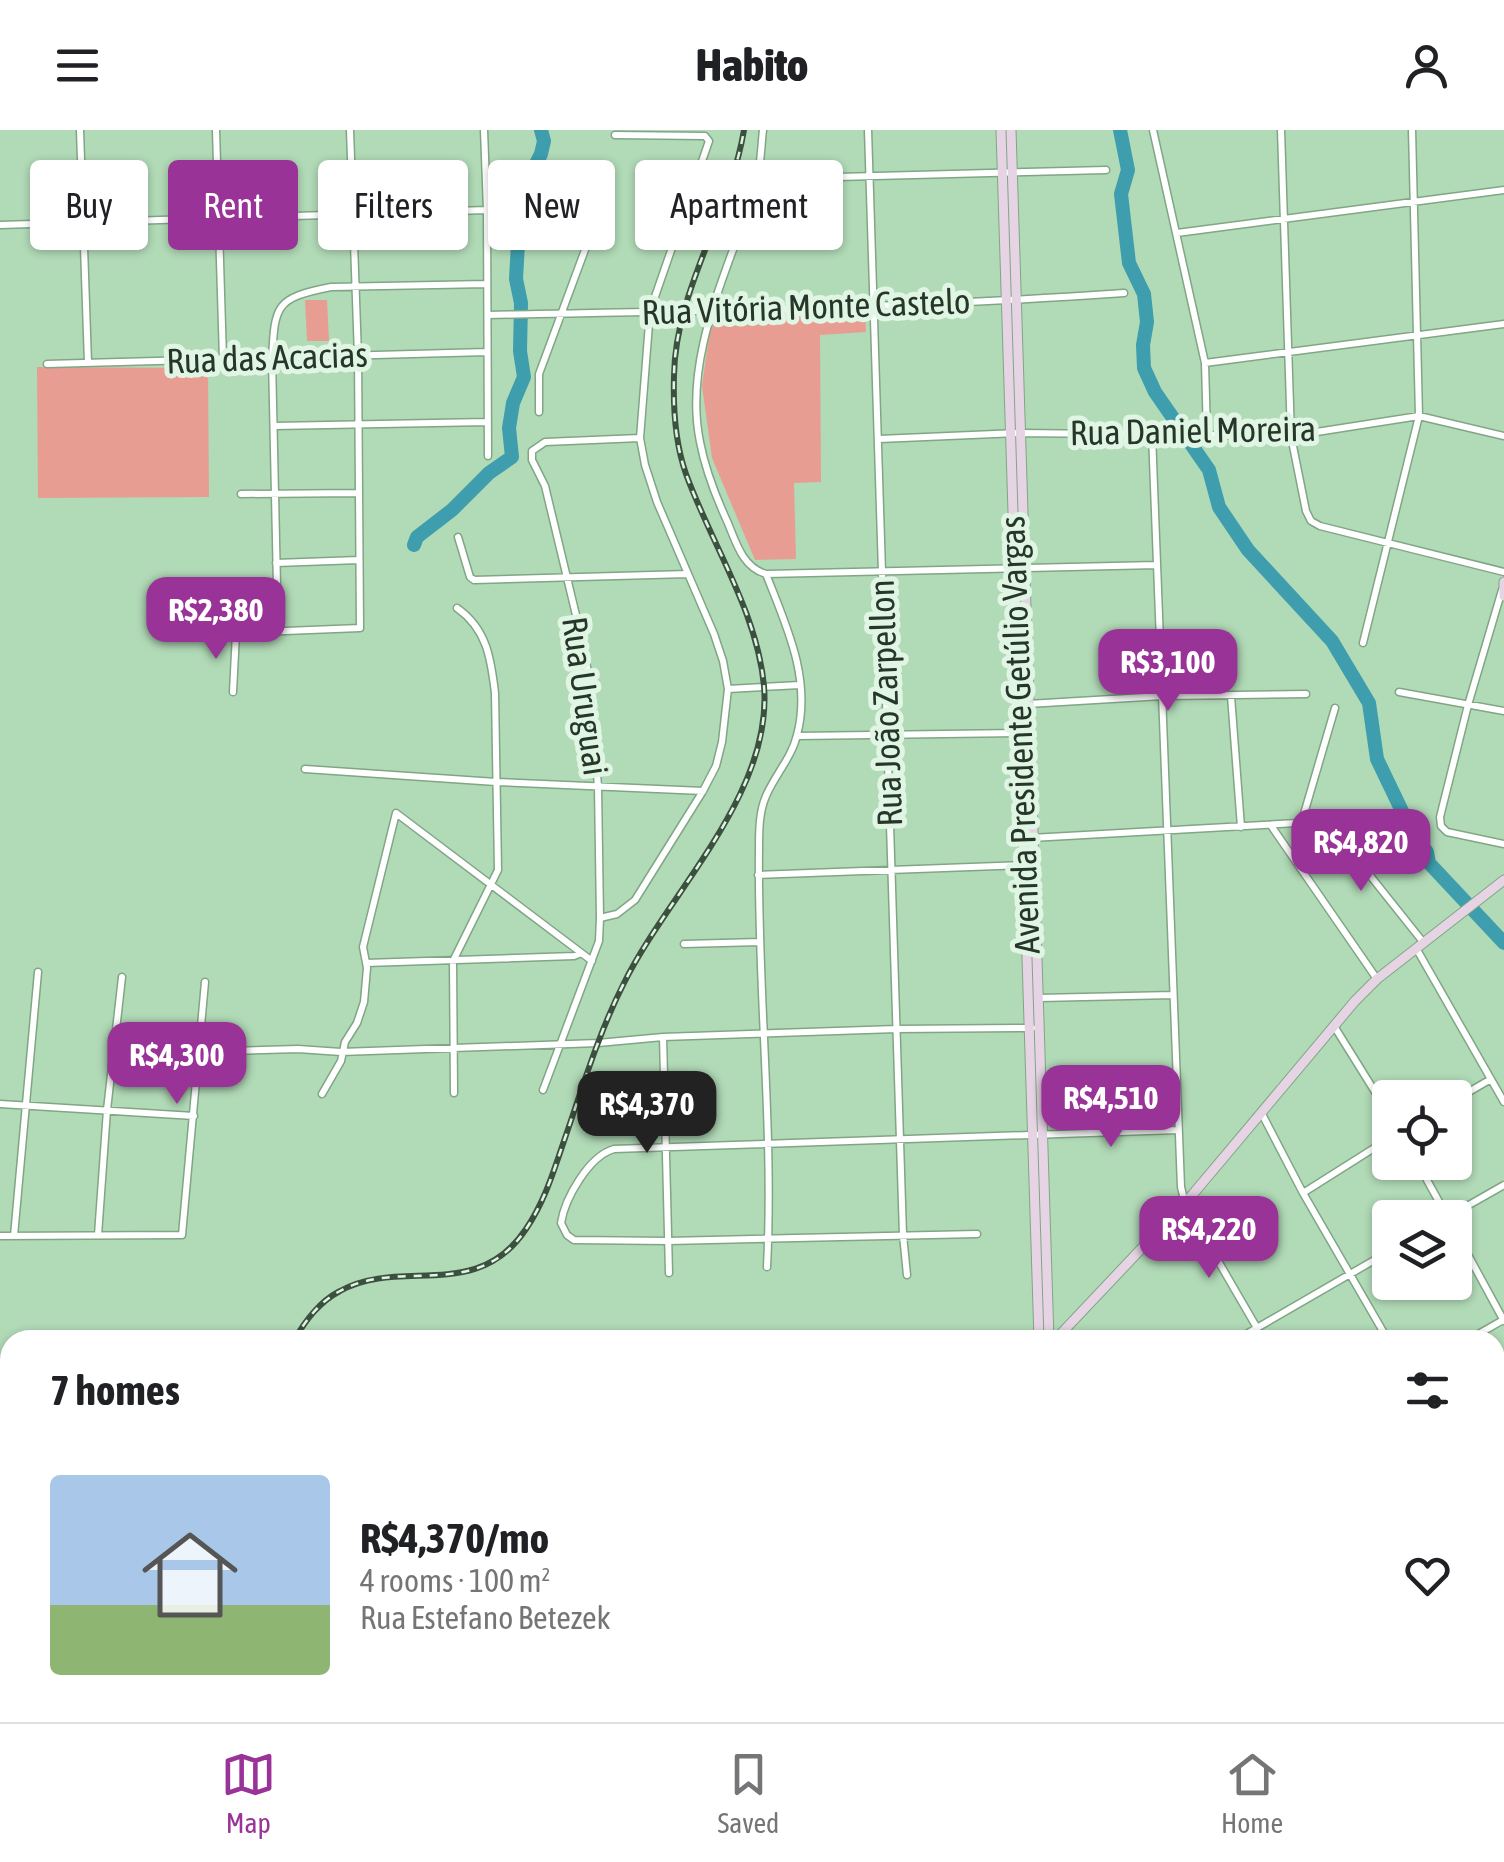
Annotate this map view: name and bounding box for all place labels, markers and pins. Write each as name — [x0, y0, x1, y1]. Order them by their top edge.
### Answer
pin: R$2,380 — [124, 577, 308, 662]
pin: R$3,100 — [1076, 629, 1260, 714]
pin: R$4,820 — [1269, 809, 1453, 894]
pin: R$4,300 — [85, 1022, 269, 1107]
pin: R$4,510 — [1019, 1065, 1203, 1150]
pin: R$4,370 — [555, 1071, 739, 1156]
pin: R$4,220 — [1117, 1196, 1301, 1281]

